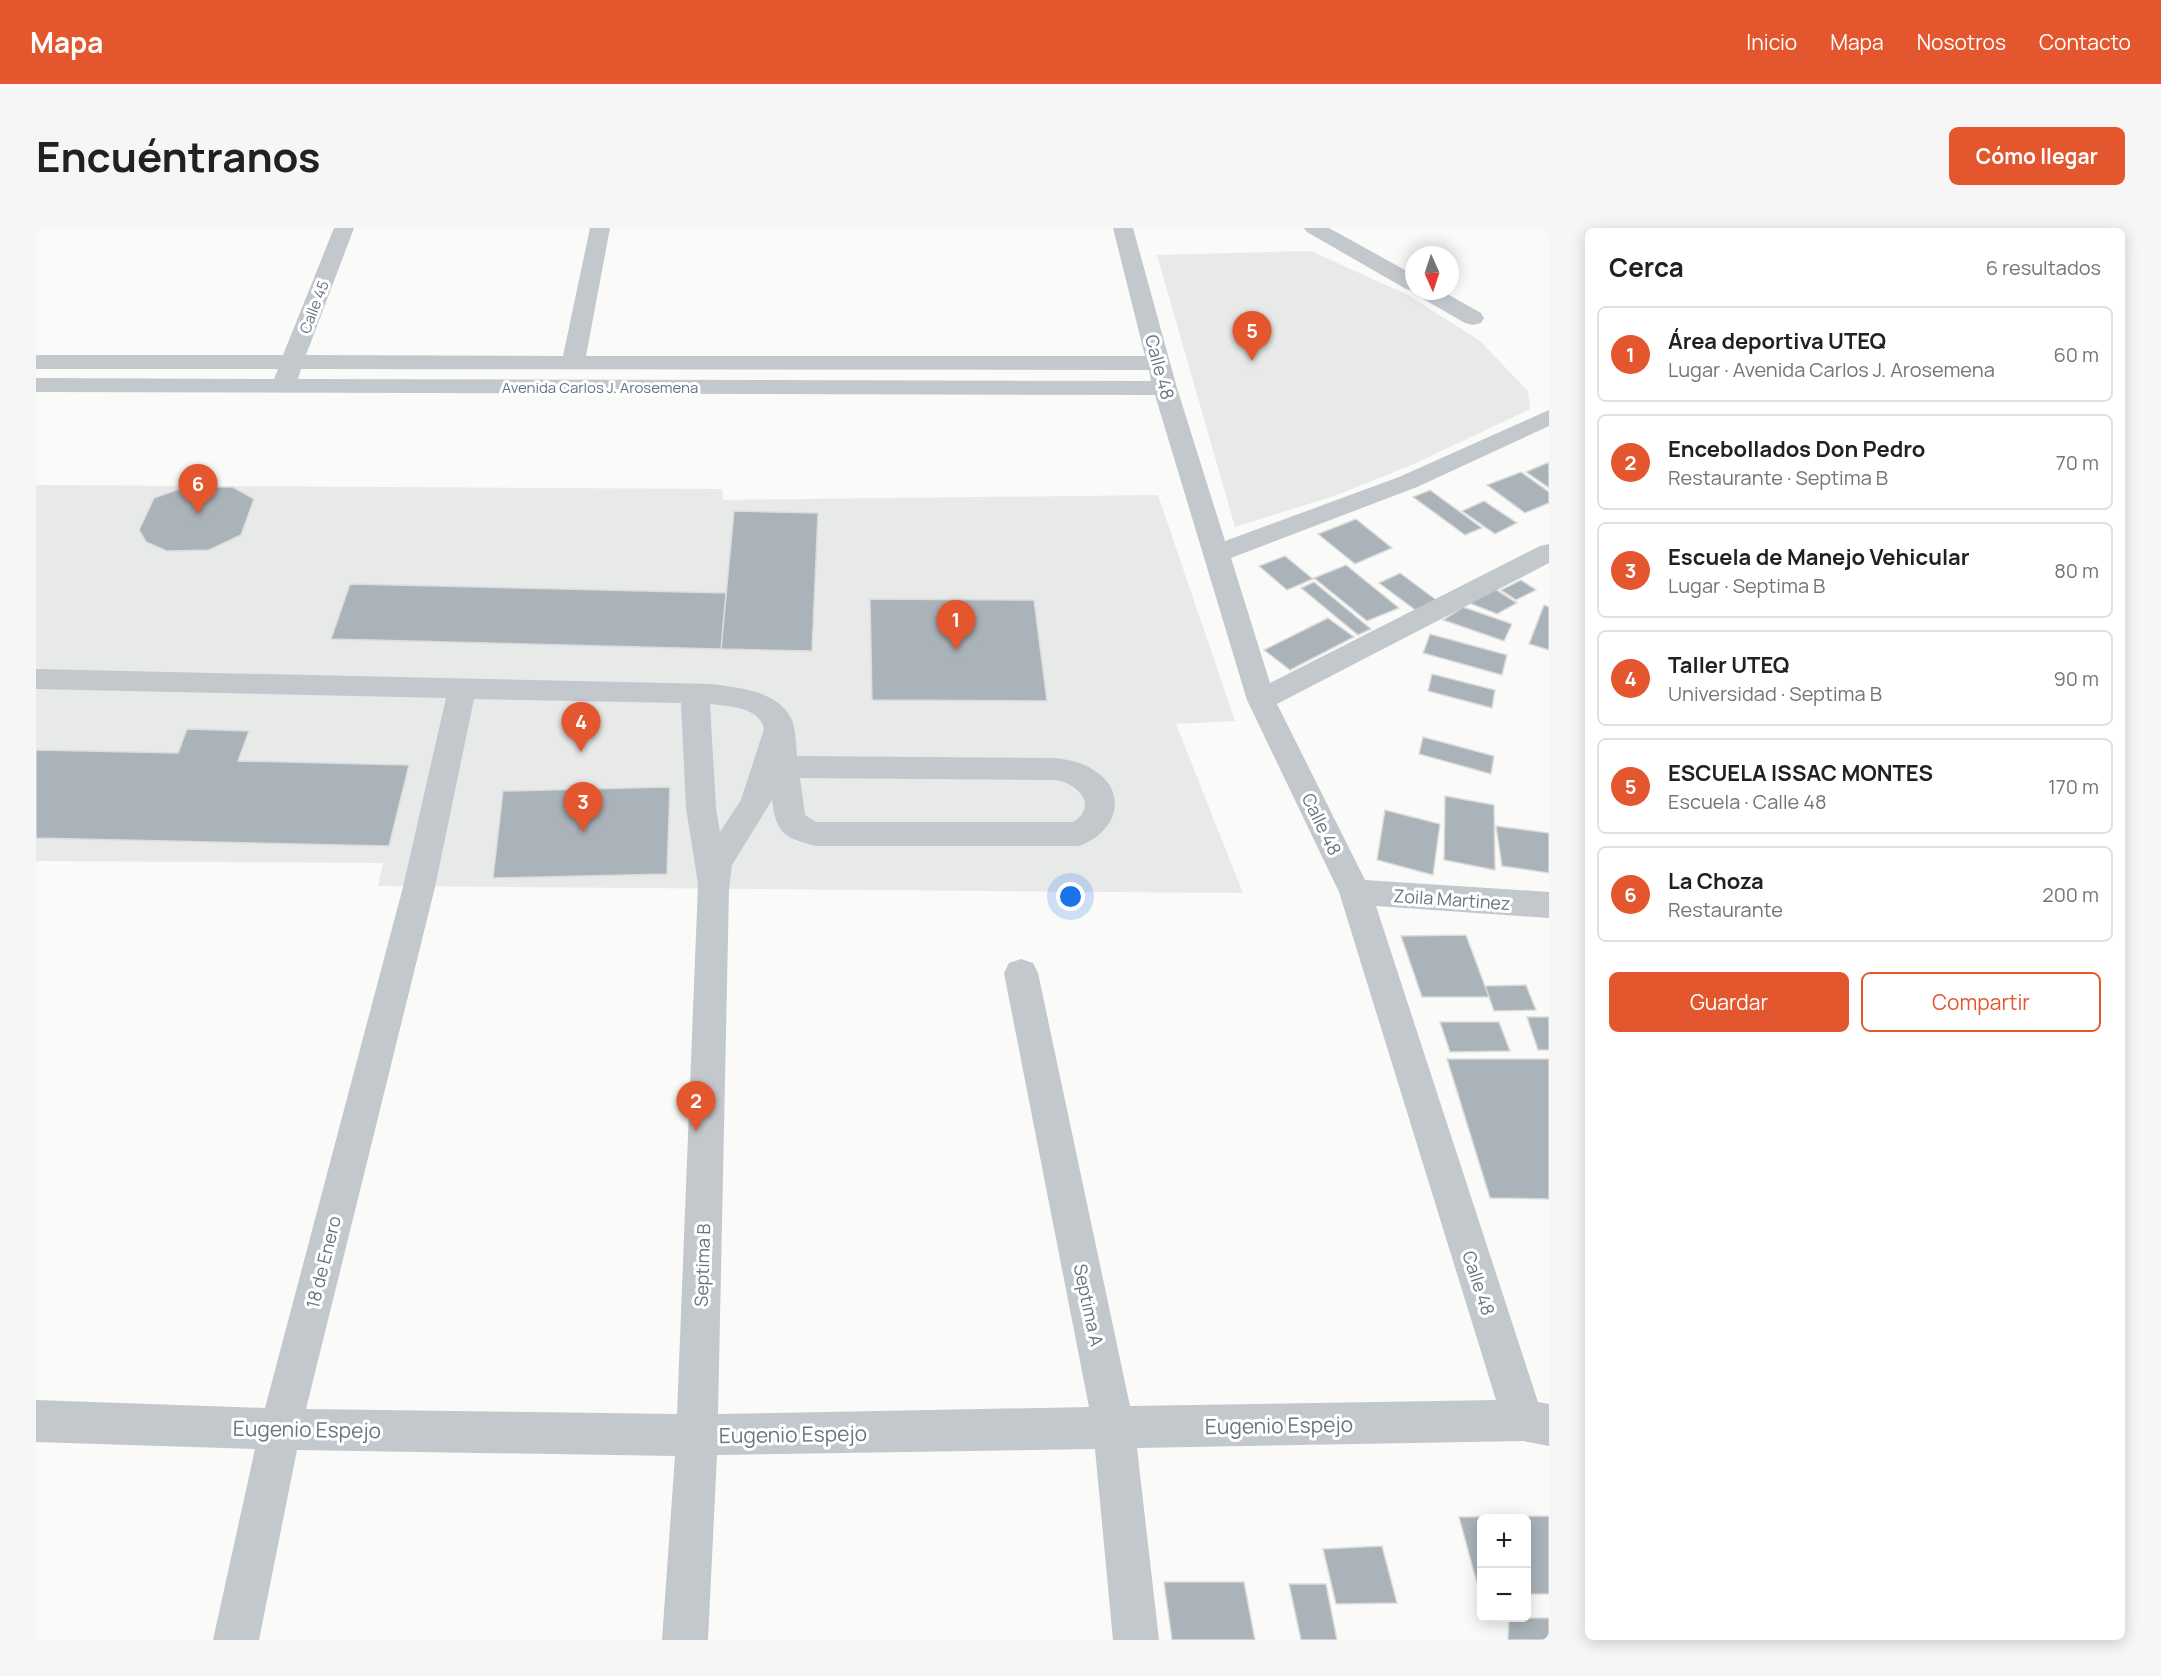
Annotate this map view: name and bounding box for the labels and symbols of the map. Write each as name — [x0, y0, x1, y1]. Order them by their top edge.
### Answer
north arrow — [1405, 246, 1459, 300]
street label: Calle 45 — [294, 277, 334, 337]
pin: 5 — [1232, 312, 1272, 361]
street label: Calle 48 — [1140, 332, 1180, 402]
street label: Avenida Carlos J. Arosemena — [502, 377, 698, 398]
pin: 6 — [178, 464, 218, 514]
pin: 1 — [936, 600, 976, 650]
pin: 4 — [562, 702, 600, 752]
pin: 3 — [564, 782, 602, 832]
street label: Calle 48 — [1297, 789, 1347, 859]
your location — [1056, 882, 1085, 911]
street label: Zoila Martinez — [1393, 883, 1511, 915]
pin: 2 — [676, 1082, 716, 1131]
street label: 18 de Enero — [300, 1213, 346, 1311]
street label: Septima B — [689, 1223, 715, 1307]
street label: Calle 48 — [1457, 1248, 1501, 1318]
street label: Septima A — [1069, 1262, 1110, 1349]
street label: Eugenio Espejo — [1205, 1410, 1353, 1440]
street label: Eugenio Espejo — [233, 1414, 381, 1444]
street label: Eugenio Espejo — [719, 1419, 867, 1449]

